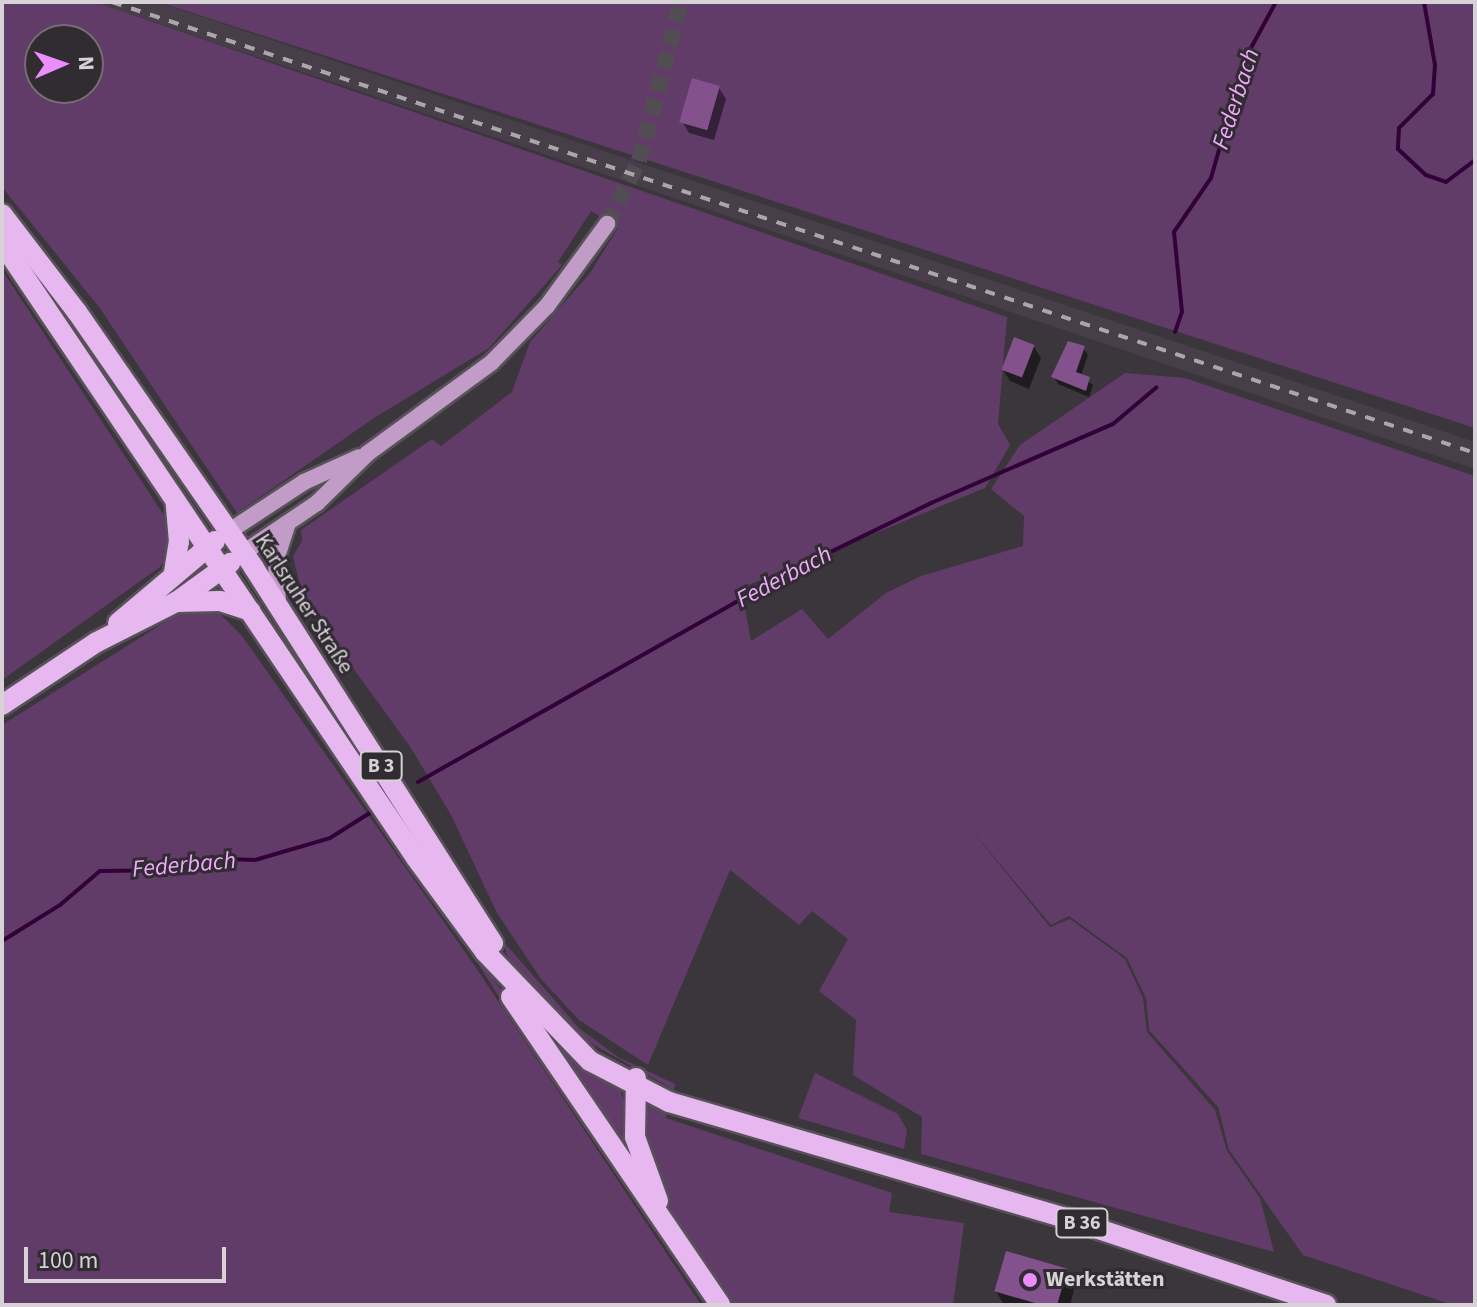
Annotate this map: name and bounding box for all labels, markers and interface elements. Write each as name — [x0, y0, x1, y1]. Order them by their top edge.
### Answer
north arrow — [24, 24, 104, 104]
water label: Federbach — [1206, 45, 1266, 153]
text: N — [70, 55, 102, 71]
street label: Karlsruher Straße — [249, 529, 359, 679]
water label: Federbach — [731, 540, 837, 614]
road number: B 3 — [359, 750, 403, 782]
water label: Federbach — [131, 846, 237, 884]
road number: B 36 — [1054, 1207, 1110, 1239]
scale bar — [28, 1231, 230, 1281]
text: 100 m — [38, 1243, 98, 1278]
place label: Werkstätten — [1046, 1267, 1165, 1293]
marker: Werkstätten — [1021, 1271, 1039, 1289]

